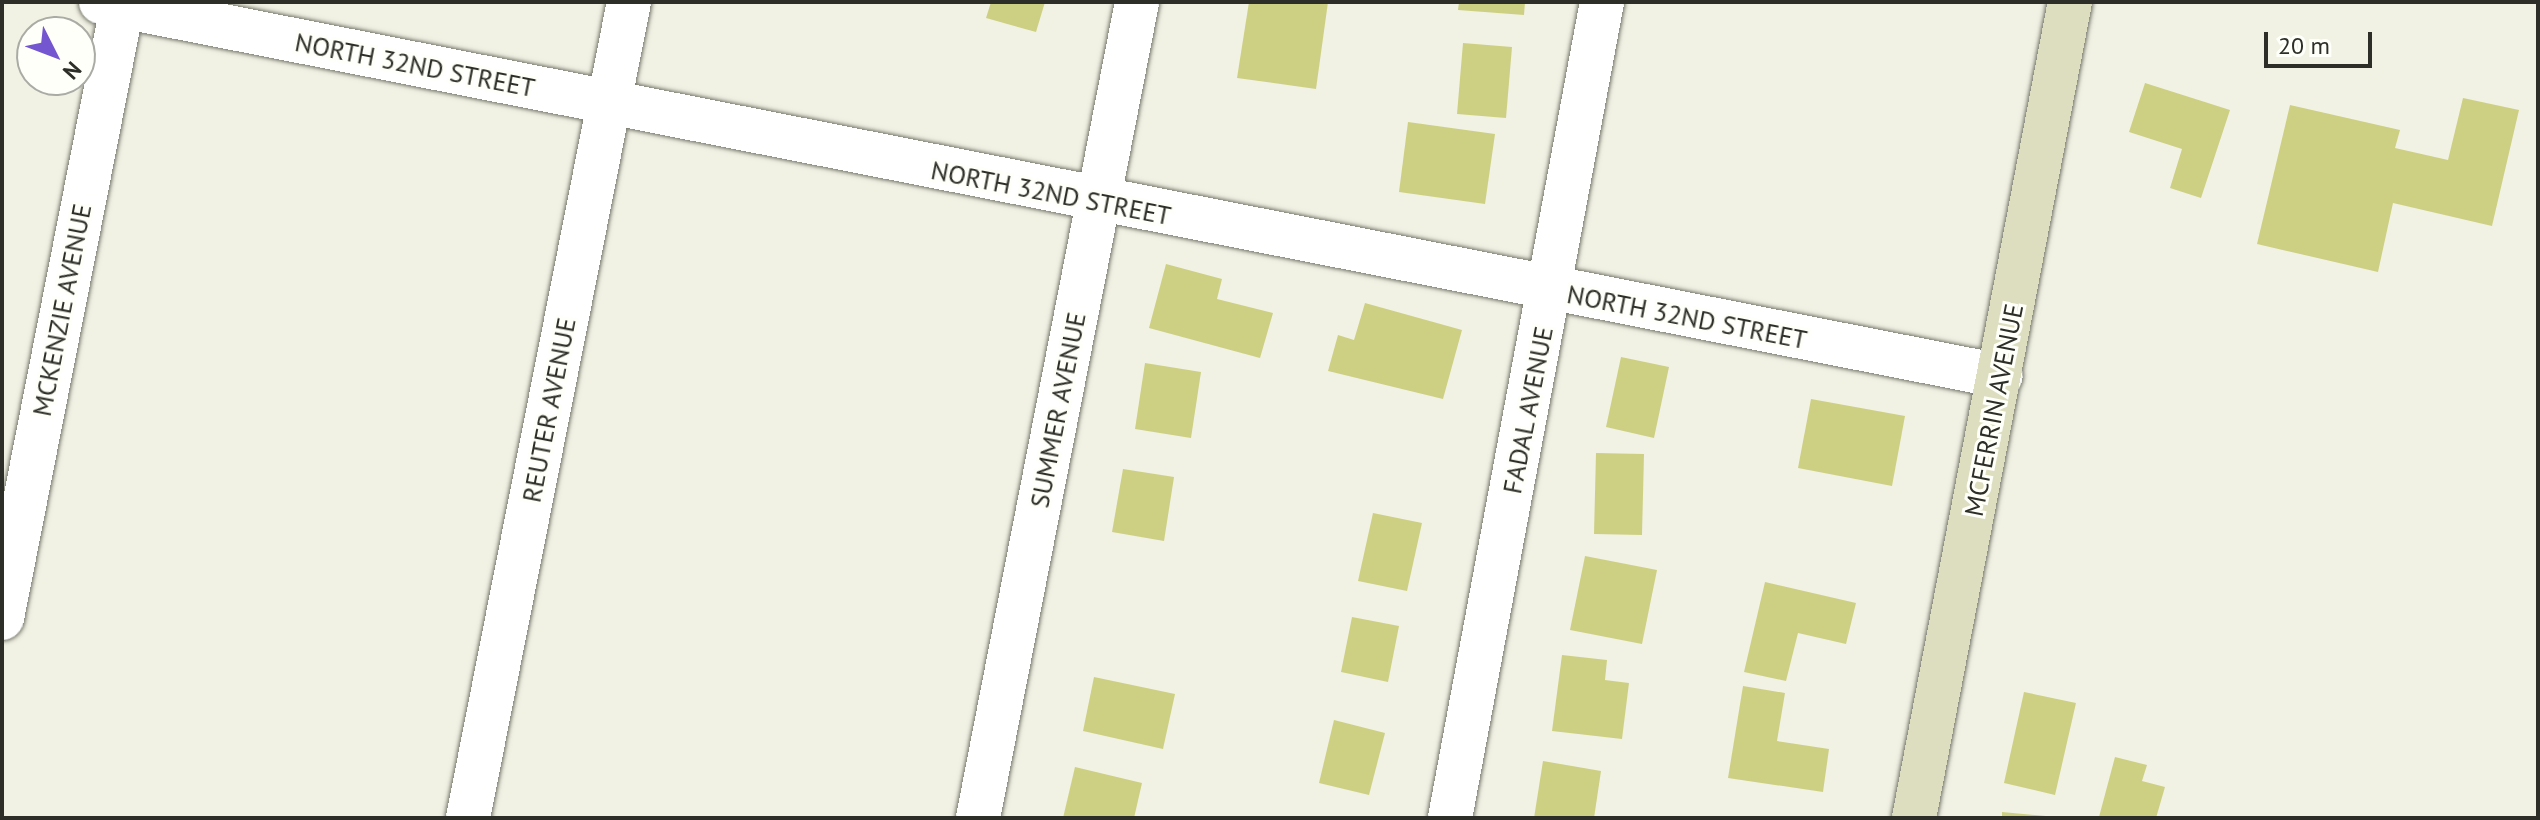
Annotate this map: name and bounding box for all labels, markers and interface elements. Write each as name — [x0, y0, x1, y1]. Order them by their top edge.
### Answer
north arrow — [16, 16, 96, 96]
scale bar — [2268, 16, 2376, 66]
street label: NORTH 32ND STREET — [292, 26, 538, 104]
text: 20 m — [2278, 30, 2330, 61]
text: N — [57, 56, 88, 85]
street label: NORTH 32ND STREET — [928, 154, 1174, 232]
street label: MCKENZIE AVENUE — [26, 201, 98, 419]
street label: NORTH 32ND STREET — [1564, 278, 1810, 356]
street label: MCFERRIN AVENUE — [1958, 301, 2030, 519]
street label: SUMMER AVENUE — [1024, 309, 1092, 511]
street label: REUTER AVENUE — [516, 315, 582, 505]
street label: FADAL AVENUE — [1496, 323, 1560, 497]

